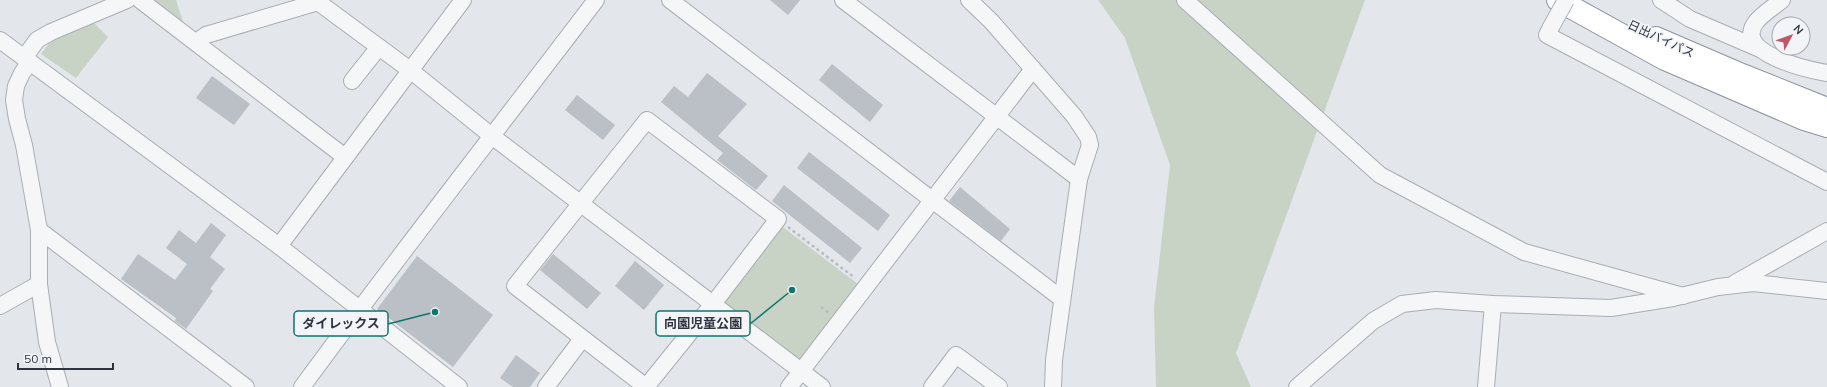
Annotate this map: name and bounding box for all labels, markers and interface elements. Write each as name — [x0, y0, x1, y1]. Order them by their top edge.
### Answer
north arrow — [1771, 16, 1811, 56]
street label: 日出バイパス — [1626, 17, 1697, 61]
text: N — [1791, 22, 1807, 37]
callout: ダイレックス — [294, 311, 388, 336]
callout: 向園児童公園 — [656, 311, 750, 336]
text: ダイレックス — [302, 315, 380, 331]
text: 向園児童公園 — [664, 315, 742, 331]
scale bar — [18, 345, 113, 371]
text: 50 m — [24, 351, 52, 366]

